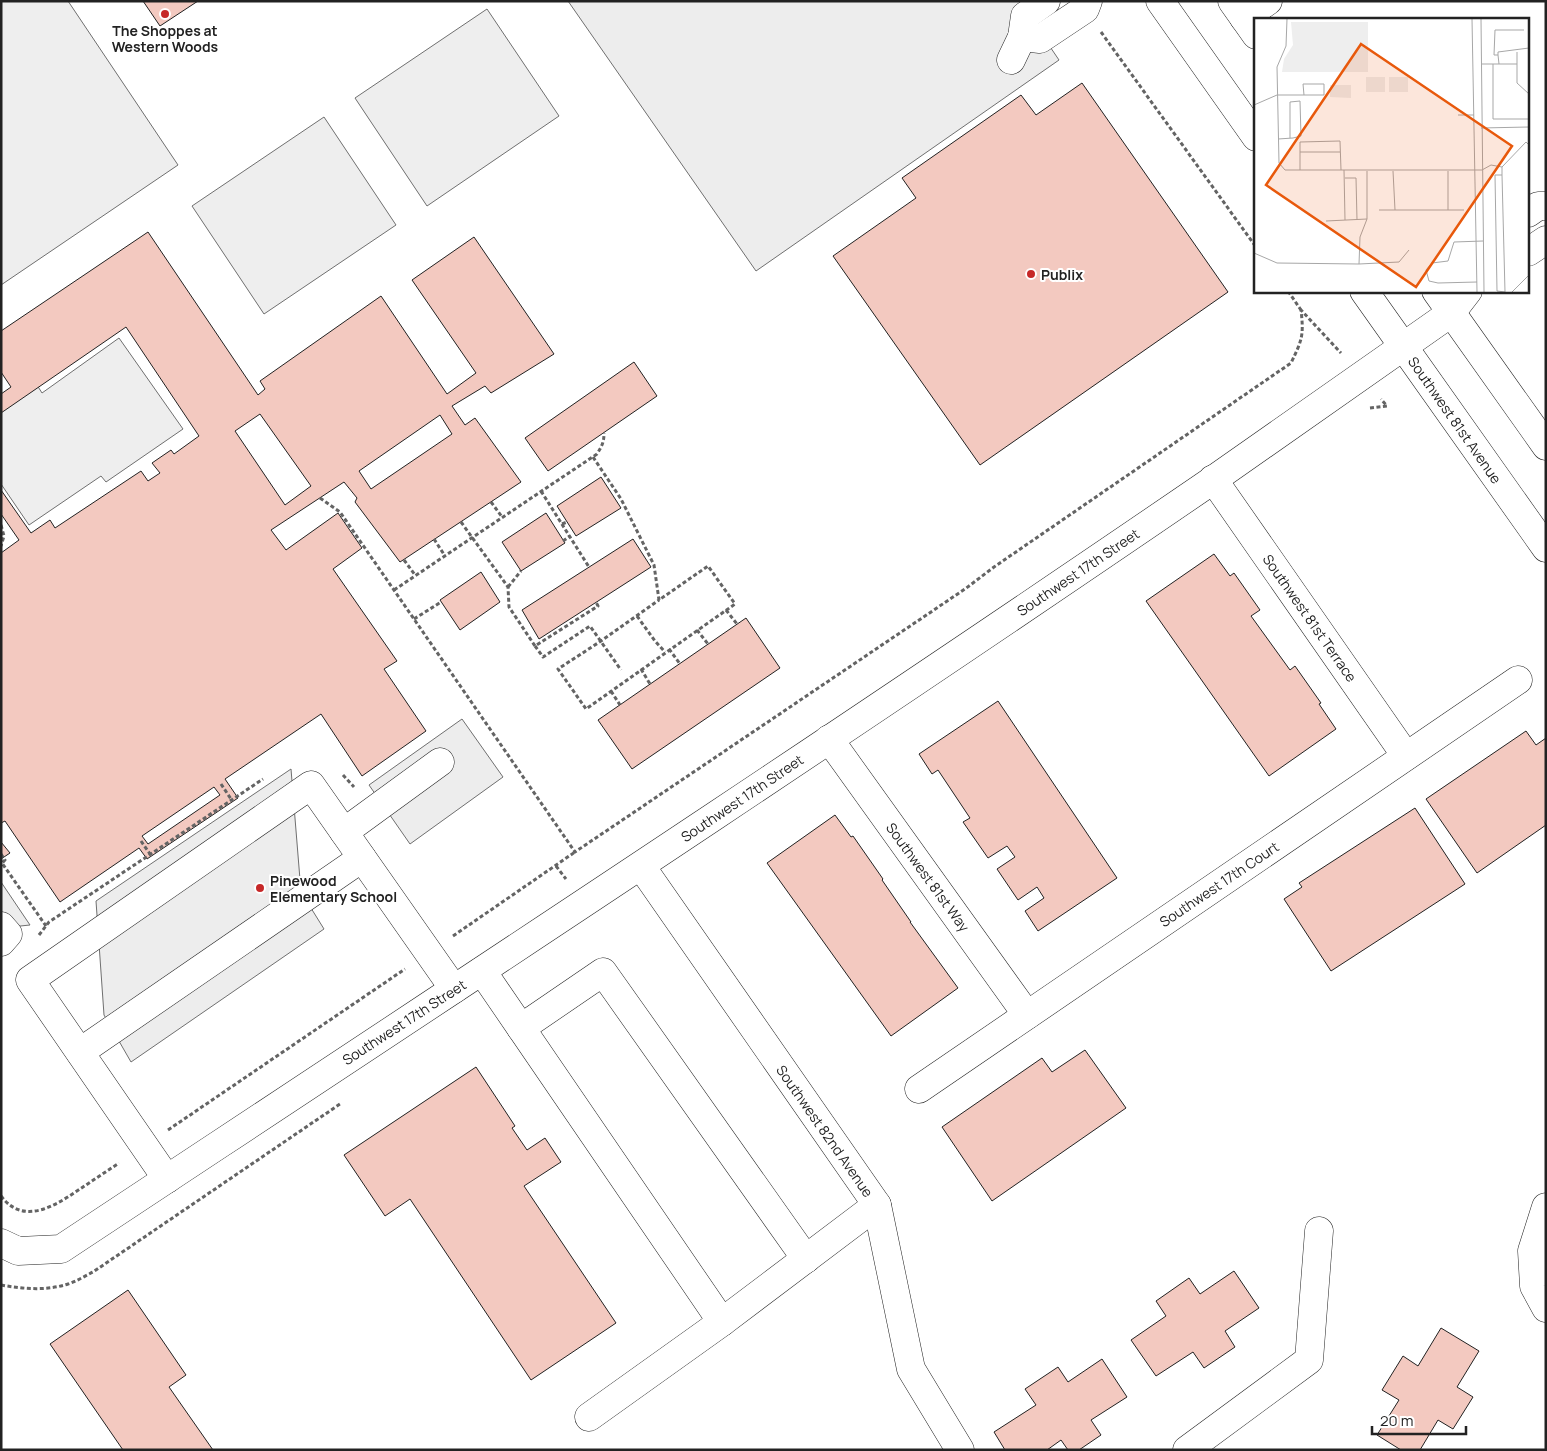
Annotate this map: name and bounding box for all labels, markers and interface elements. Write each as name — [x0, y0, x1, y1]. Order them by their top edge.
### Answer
marker: The Shoppes at Western Woods — [159, 8, 171, 20]
inset map — [1254, 18, 1530, 292]
place label: The Shoppes at Western Woods — [112, 21, 219, 56]
place label: Publix — [1041, 265, 1083, 284]
marker: Publix — [1025, 268, 1037, 280]
street label: Southwest 81st Avenue — [1404, 353, 1506, 487]
street label: Southwest 17th Street — [1013, 524, 1143, 620]
street label: Southwest 81st Terrace — [1259, 550, 1361, 686]
street label: Southwest 17th Street — [677, 750, 807, 846]
street label: Southwest 81st Way — [882, 819, 974, 936]
street label: Southwest 17th Court — [1156, 837, 1283, 931]
place label: Pinewood Elementary School — [270, 871, 397, 906]
marker: Pinewood Elementary School — [254, 882, 266, 894]
street label: Southwest 17th Street — [338, 975, 470, 1069]
street label: Southwest 82nd Avenue — [772, 1061, 878, 1201]
scale bar — [1372, 1404, 1466, 1436]
text: 20 m — [1380, 1410, 1413, 1431]

